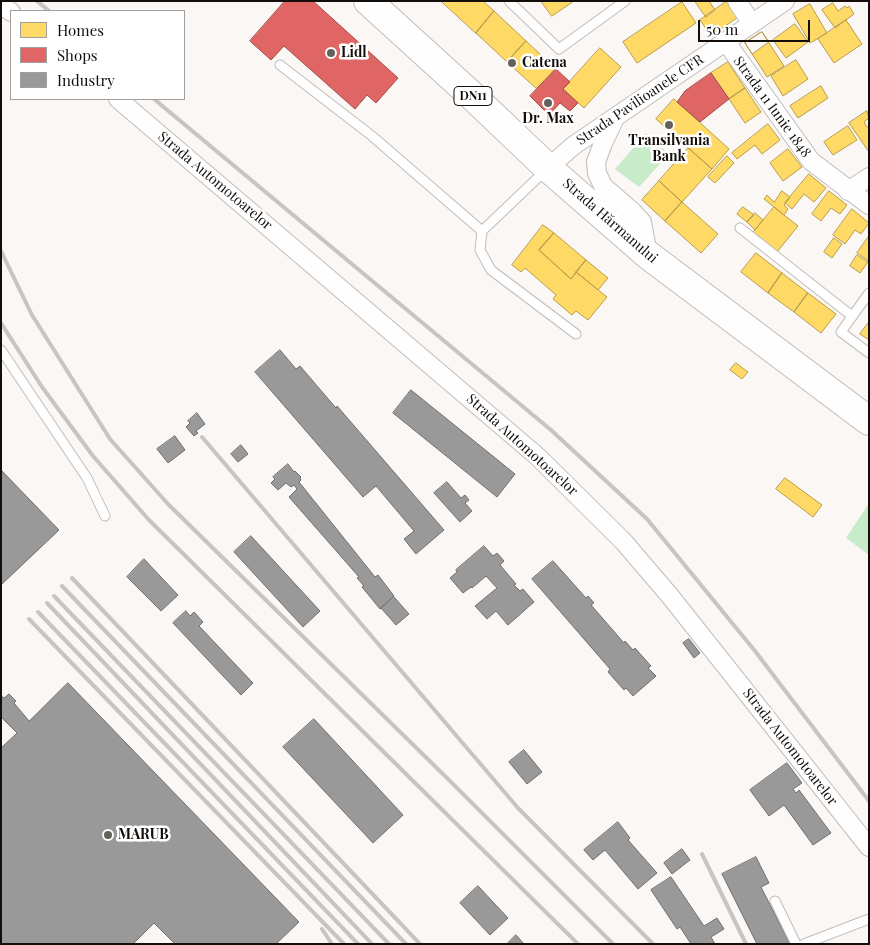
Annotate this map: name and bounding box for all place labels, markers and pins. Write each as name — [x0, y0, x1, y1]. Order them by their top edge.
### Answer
place label: Lidl — [341, 45, 367, 61]
marker: Lidl — [325, 47, 337, 59]
place label: Catena — [522, 55, 567, 71]
marker: Catena — [506, 57, 518, 69]
marker: Dr. Max — [542, 97, 554, 109]
place label: Dr. Max — [522, 111, 574, 127]
marker: Transilvania Bank — [663, 119, 675, 131]
place label: Transilvania Bank — [628, 133, 710, 166]
place label: MARUB — [118, 827, 169, 843]
marker: MARUB — [102, 829, 114, 841]

